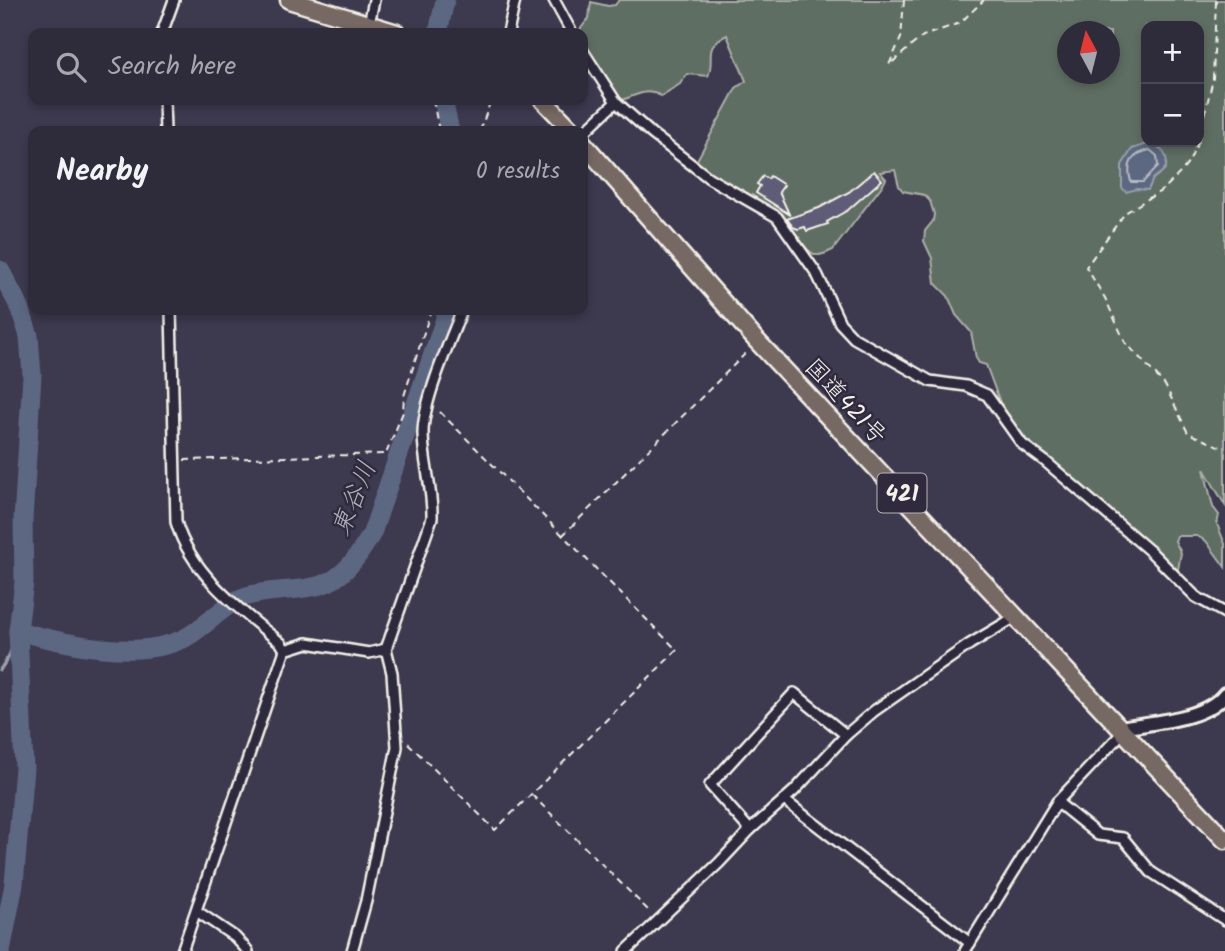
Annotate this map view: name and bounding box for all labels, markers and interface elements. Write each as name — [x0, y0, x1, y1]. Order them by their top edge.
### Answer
north arrow — [1057, 21, 1120, 84]
map controls — [1141, 21, 1204, 147]
button: + — [1141, 21, 1204, 84]
search box — [28, 28, 588, 105]
text: Search here — [108, 46, 236, 88]
icon: search — [52, 48, 90, 86]
button: − — [1141, 84, 1204, 147]
text: Nearby — [56, 148, 148, 196]
text: 0 results — [476, 154, 560, 190]
street label: 国道421号 — [794, 350, 896, 454]
water label: 東谷川 — [321, 455, 389, 543]
road number: 421 — [878, 474, 926, 512]

